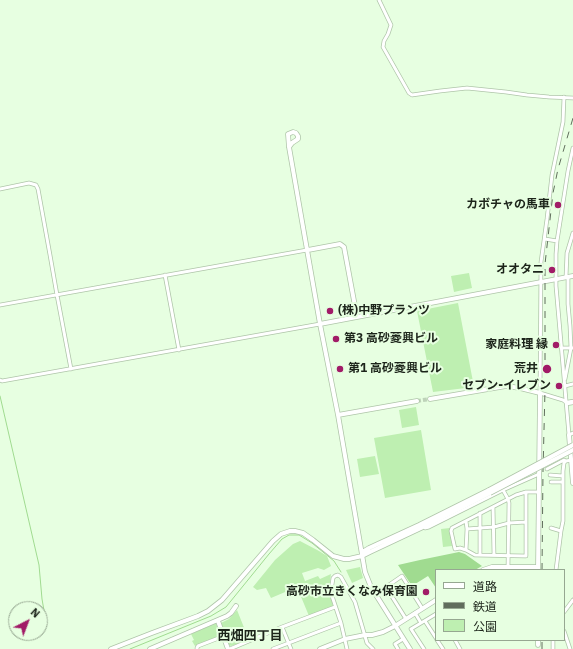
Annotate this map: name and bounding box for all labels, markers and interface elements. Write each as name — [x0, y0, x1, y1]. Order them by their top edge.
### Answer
place label: カボチャの馬車 — [466, 198, 550, 212]
marker: カボチャの馬車 — [553, 200, 563, 210]
place label: オオタニ — [496, 263, 544, 277]
marker: オオタニ — [547, 265, 557, 275]
place label: (株)中野プランツ — [338, 304, 430, 318]
marker: (株)中野プランツ — [325, 306, 335, 316]
place label: 第3 高砂菱興ビル — [344, 332, 438, 346]
marker: 第3 高砂菱興ビル — [331, 334, 341, 344]
place label: 家庭料理 縁 — [485, 338, 548, 352]
marker: 家庭料理 縁 — [551, 340, 561, 350]
place label: 第1 高砂菱興ビル — [348, 362, 442, 376]
place label: 荒井 — [514, 362, 538, 376]
marker: 荒井 — [541, 363, 553, 375]
marker: 第1 高砂菱興ビル — [335, 364, 345, 374]
place label: セブン-イレブン — [462, 379, 551, 393]
marker: セブン-イレブン — [554, 381, 564, 391]
legend — [435, 569, 565, 641]
text: 道路 — [473, 579, 497, 594]
place label: 高砂市立きくなみ保育園 — [286, 585, 418, 599]
marker: 高砂市立きくなみ保育園 — [421, 587, 431, 597]
text: 鉄道 — [473, 599, 497, 614]
north arrow — [8, 601, 48, 641]
text: N — [28, 605, 43, 621]
text: 公園 — [473, 619, 497, 634]
district label: 西畑四丁目 — [218, 628, 282, 644]

